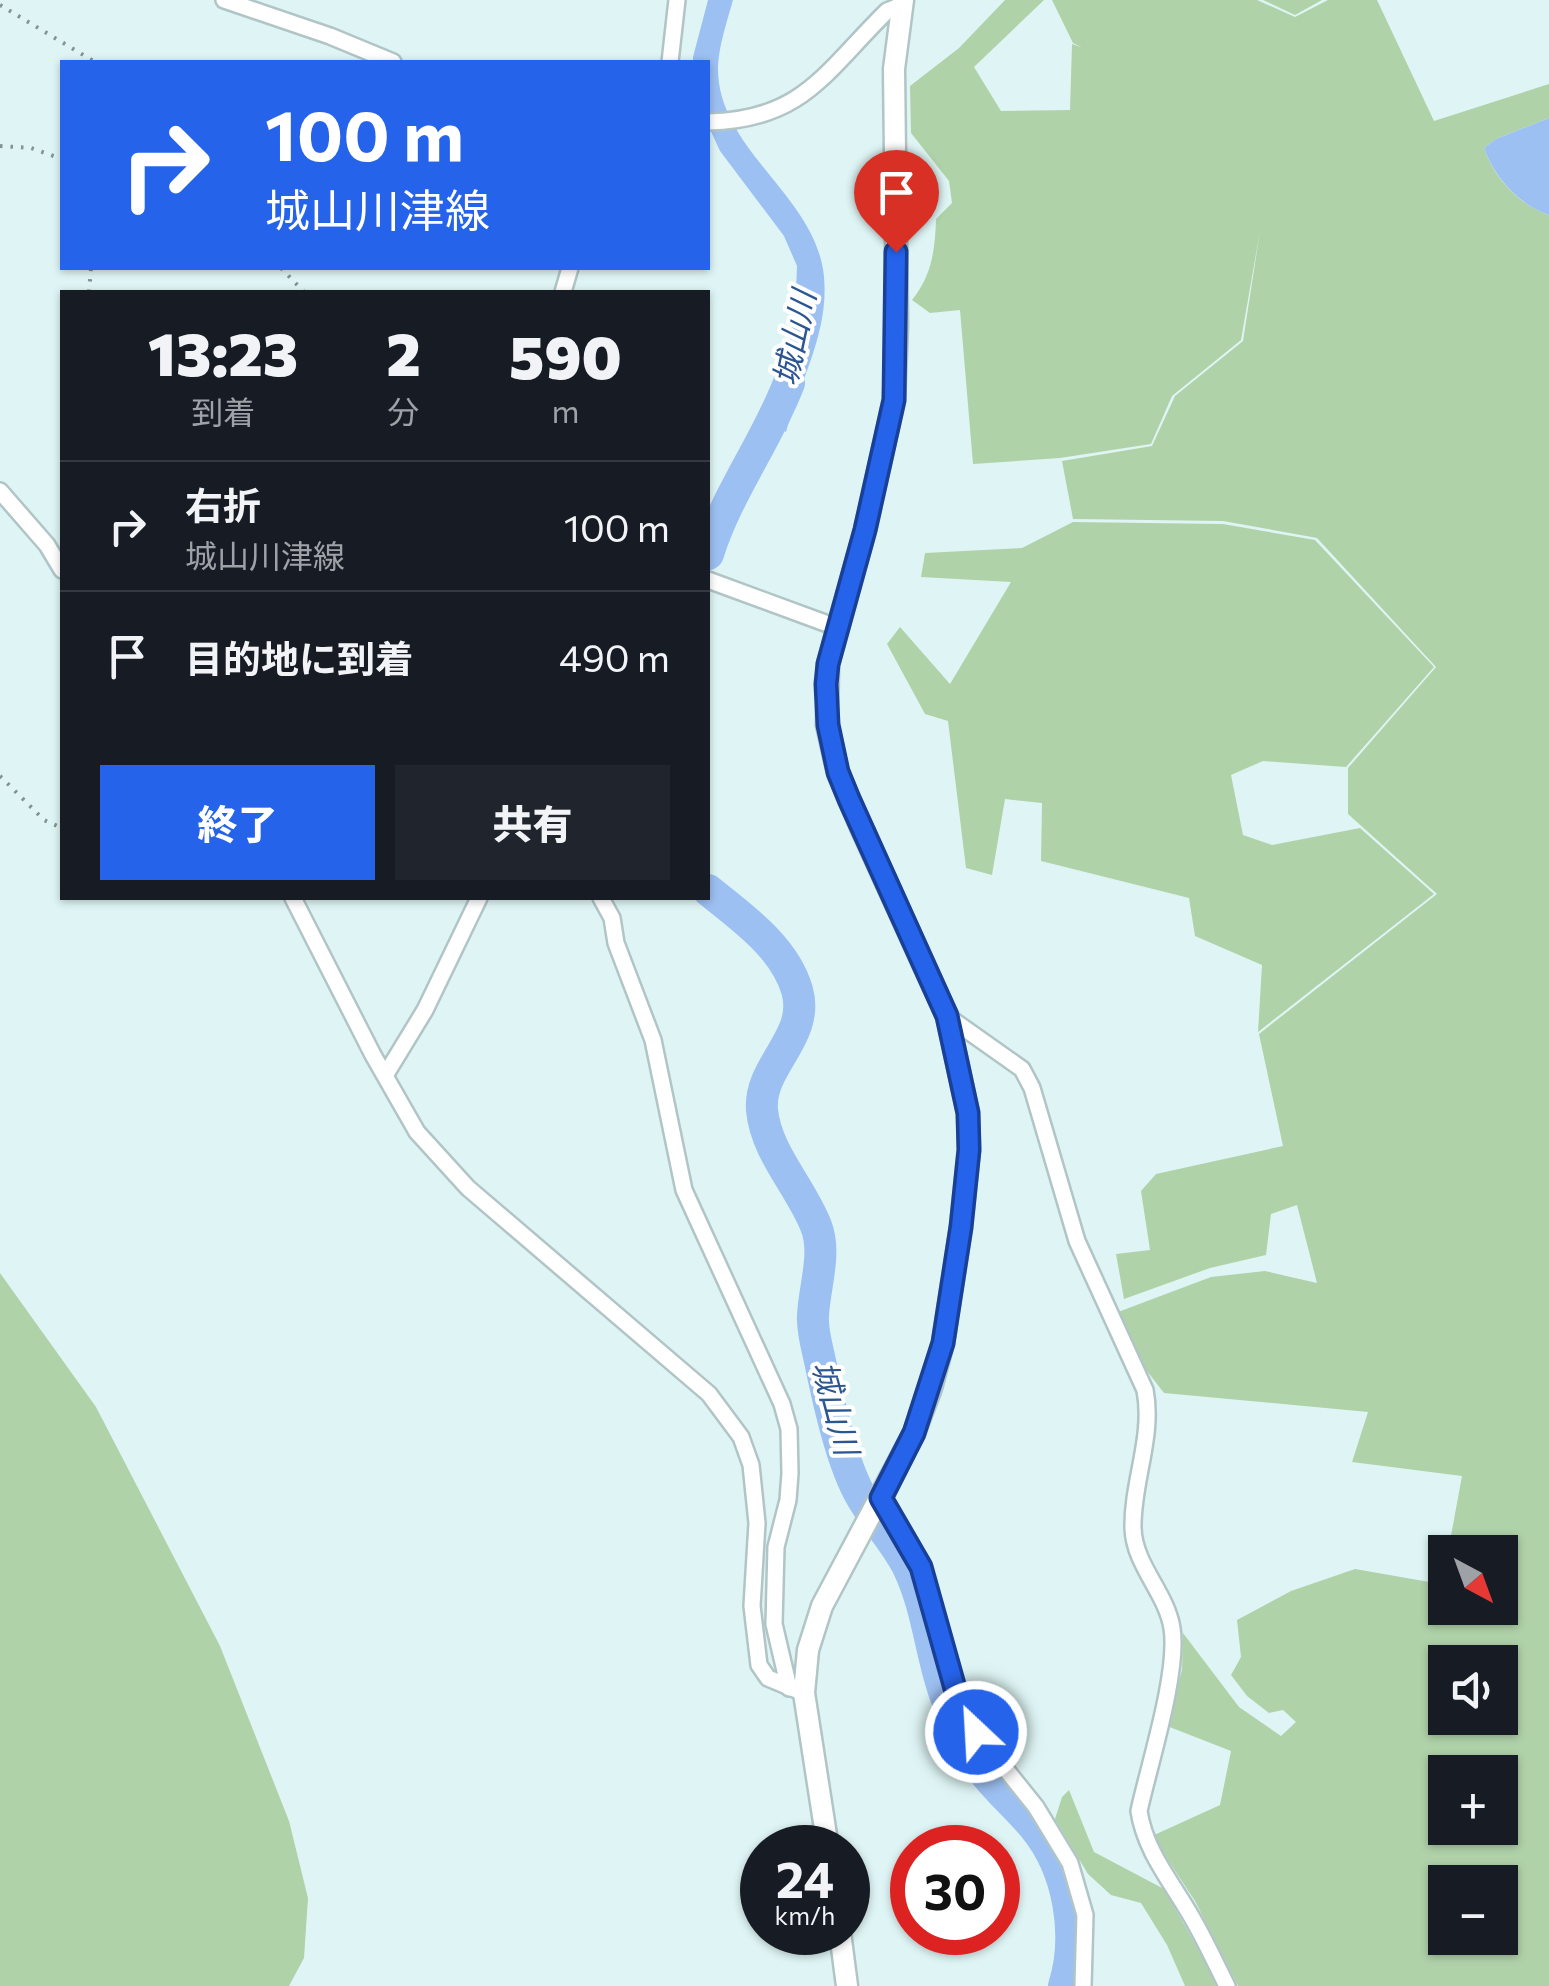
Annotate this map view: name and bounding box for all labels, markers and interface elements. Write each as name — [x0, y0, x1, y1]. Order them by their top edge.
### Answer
text: 100 m — [265, 90, 464, 175]
icon: right — [100, 100, 230, 230]
pin — [854, 150, 939, 253]
icon: arrive — [869, 165, 924, 220]
text: 城山川津線 — [265, 181, 490, 236]
water label: 城山川 — [763, 284, 823, 389]
text: 13:23 — [148, 315, 298, 388]
text: 2 — [386, 315, 421, 388]
text: 590 — [509, 318, 622, 391]
text: m — [551, 390, 579, 430]
text: 到着 — [191, 391, 255, 431]
text: 分 — [388, 391, 420, 431]
text: 右折 — [185, 481, 261, 528]
icon: right — [100, 499, 155, 554]
text: 100 m — [564, 503, 670, 550]
text: 城山川津線 — [185, 535, 345, 575]
icon: arrive — [100, 629, 155, 684]
text: 490 m — [559, 633, 670, 680]
text: 目的地に到着 — [185, 634, 413, 681]
button: 終了 — [100, 765, 375, 880]
button: 共有 — [395, 765, 670, 880]
water label: 城山川 — [805, 1356, 869, 1462]
north arrow — [1428, 1535, 1518, 1625]
map controls — [1428, 1535, 1518, 1955]
button: sound — [1428, 1645, 1518, 1735]
position arrow — [924, 1680, 1028, 1784]
button: + — [1428, 1755, 1518, 1845]
speed limit sign: 30 — [890, 1825, 1020, 1955]
text: 24 — [776, 1847, 834, 1908]
button: − — [1428, 1865, 1518, 1955]
text: km/h — [775, 1900, 835, 1930]

